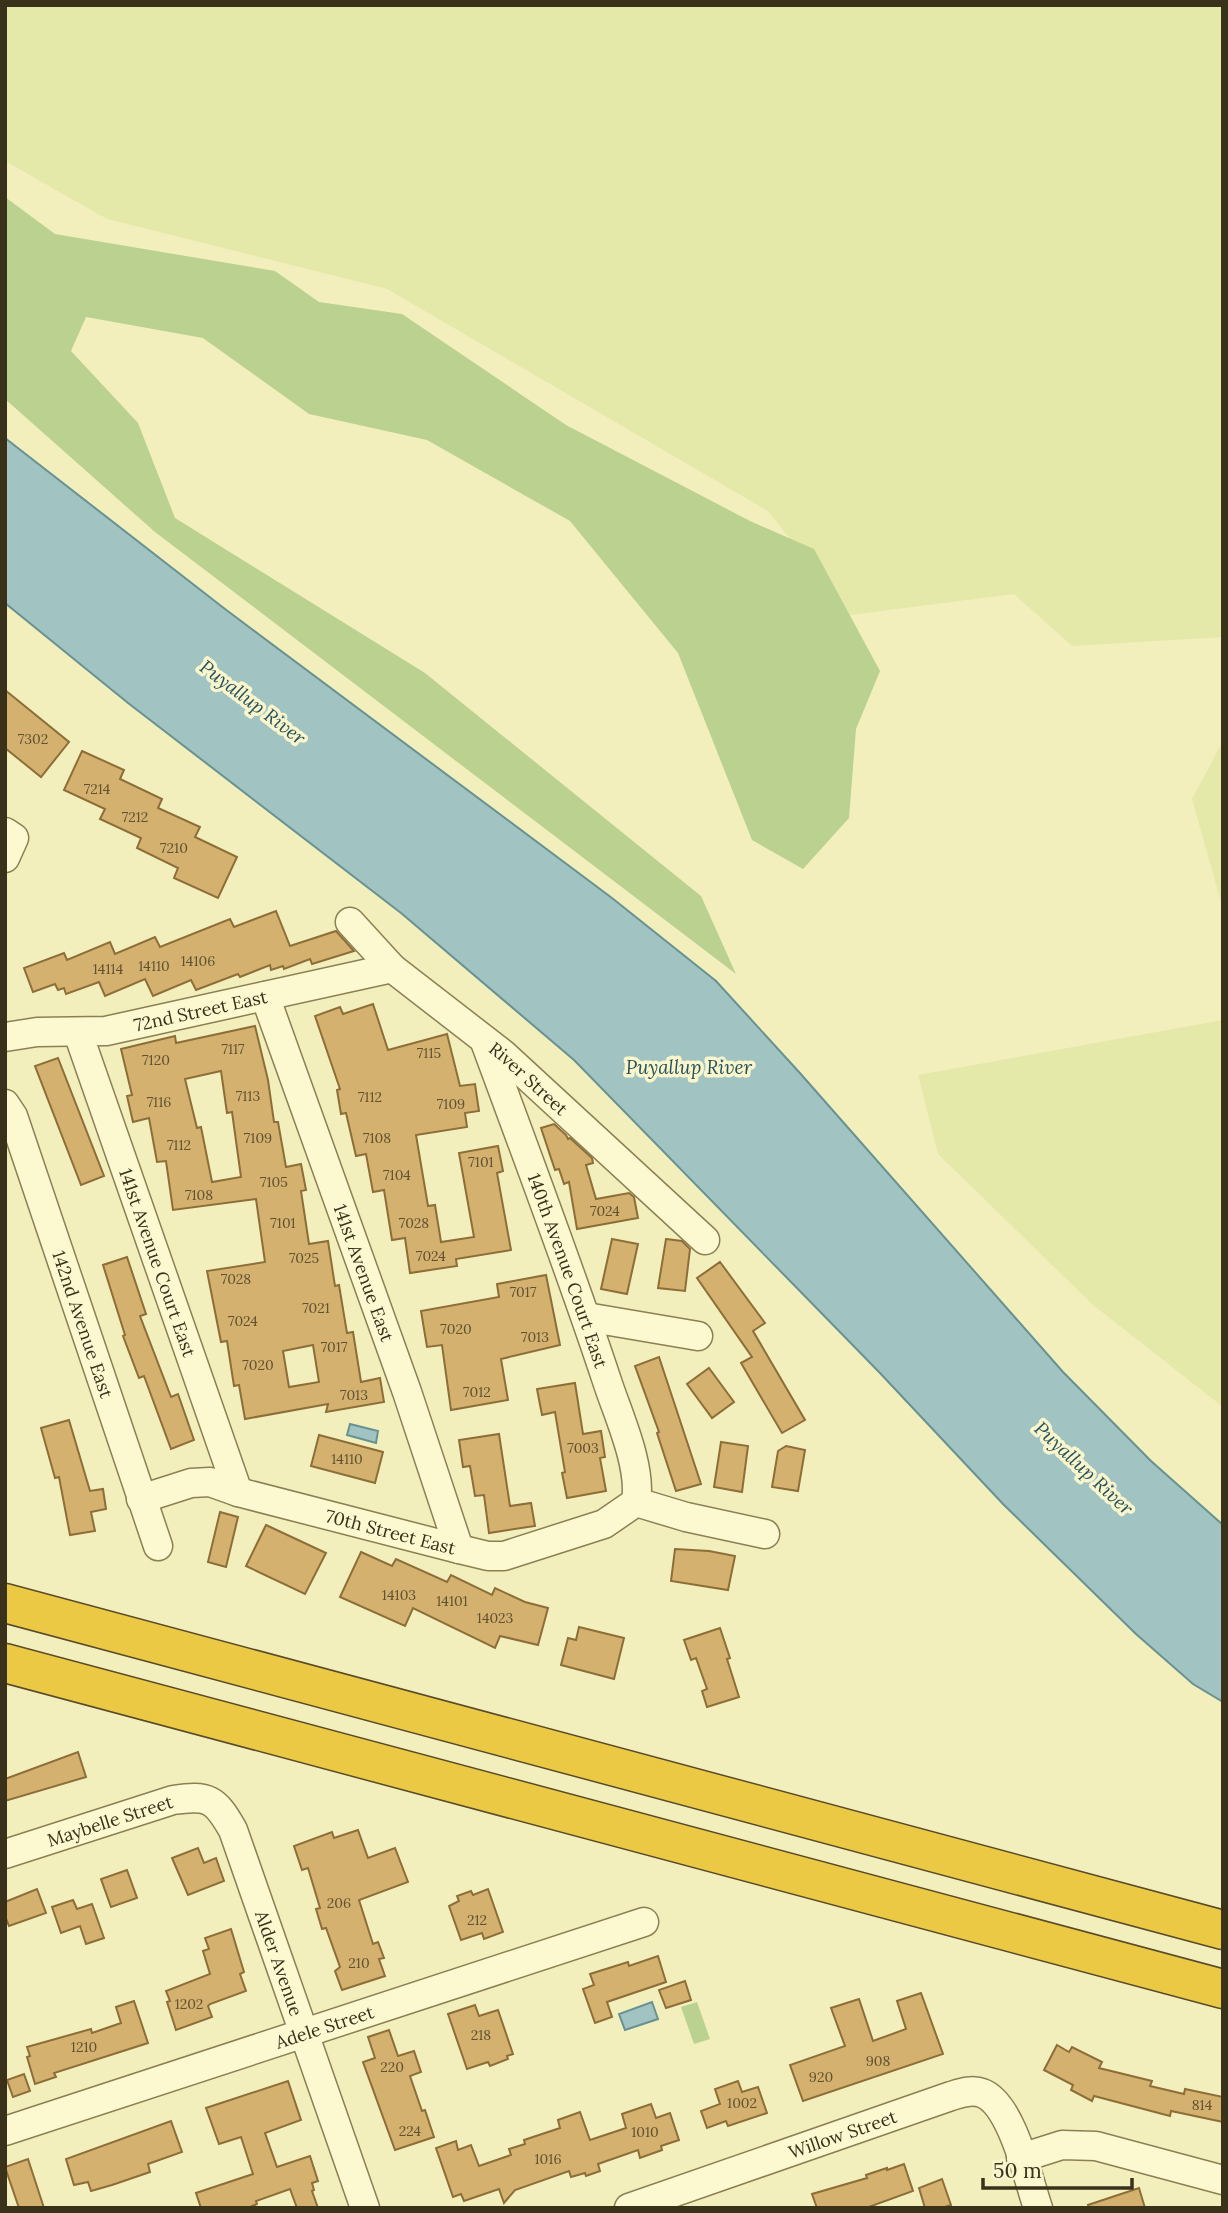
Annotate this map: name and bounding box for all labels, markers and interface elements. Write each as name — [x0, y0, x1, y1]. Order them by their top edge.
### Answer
water label: Puyallup River — [195, 654, 311, 750]
house number: 7302 — [18, 730, 48, 748]
house number: 7214 — [84, 780, 111, 798]
house number: 7212 — [122, 808, 148, 826]
house number: 7210 — [160, 839, 188, 857]
house number: 14106 — [181, 952, 215, 970]
house number: 14110 — [138, 957, 170, 975]
house number: 14114 — [93, 960, 124, 978]
street label: 72nd Street East — [131, 984, 269, 1036]
street label: River Street — [485, 1036, 573, 1120]
house number: 7117 — [221, 1040, 245, 1058]
house number: 7115 — [417, 1044, 441, 1062]
house number: 7120 — [142, 1051, 170, 1069]
water label: Puyallup River — [626, 1055, 753, 1079]
house number: 7113 — [236, 1087, 260, 1105]
house number: 7112 — [358, 1088, 382, 1106]
house number: 7116 — [147, 1093, 171, 1111]
house number: 7109 — [437, 1095, 465, 1113]
house number: 7109 — [244, 1129, 272, 1147]
house number: 7108 — [363, 1129, 391, 1147]
house number: 7112 — [167, 1136, 191, 1154]
house number: 7101 — [468, 1153, 494, 1171]
street label: 141st Avenue Court East — [115, 1165, 201, 1360]
house number: 7104 — [383, 1166, 411, 1184]
street label: 140th Avenue Court East — [523, 1170, 613, 1371]
house number: 7105 — [260, 1173, 288, 1191]
house number: 7108 — [185, 1186, 213, 1204]
street label: 141st Avenue East — [329, 1201, 399, 1345]
house number: 7024 — [590, 1202, 620, 1220]
house number: 7101 — [270, 1214, 296, 1232]
house number: 7028 — [399, 1214, 429, 1232]
street label: 142nd Avenue East — [48, 1247, 119, 1401]
house number: 7024 — [416, 1247, 446, 1265]
house number: 7025 — [289, 1249, 319, 1267]
house number: 7028 — [221, 1270, 251, 1288]
house number: 7017 — [510, 1283, 537, 1301]
house number: 7021 — [302, 1299, 330, 1317]
house number: 7024 — [228, 1312, 258, 1330]
house number: 7020 — [440, 1320, 472, 1338]
house number: 7013 — [521, 1328, 549, 1346]
house number: 7017 — [321, 1338, 348, 1356]
house number: 7020 — [242, 1356, 274, 1374]
house number: 7012 — [463, 1383, 491, 1401]
house number: 7013 — [340, 1386, 368, 1404]
water label: Puyallup River — [1030, 1416, 1139, 1520]
house number: 7003 — [567, 1439, 599, 1457]
house number: 14110 — [331, 1450, 363, 1468]
street label: 70th Street East — [323, 1504, 458, 1559]
house number: 14103 — [382, 1586, 416, 1604]
house number: 14101 — [436, 1592, 468, 1610]
house number: 14023 — [477, 1609, 513, 1627]
street label: Maybelle Street — [44, 1789, 175, 1851]
house number: 206 — [327, 1894, 351, 1912]
street label: Alder Avenue — [250, 1906, 309, 2019]
house number: 212 — [467, 1911, 487, 1929]
house number: 210 — [348, 1954, 370, 1972]
house number: 1202 — [175, 1995, 203, 2013]
street label: Adele Street — [271, 2000, 377, 2054]
house number: 218 — [471, 2026, 491, 2044]
house number: 1210 — [71, 2038, 97, 2056]
house number: 908 — [866, 2052, 890, 2070]
house number: 220 — [380, 2058, 404, 2076]
house number: 920 — [809, 2068, 833, 2086]
house number: 1002 — [727, 2094, 757, 2112]
house number: 814 — [1192, 2096, 1213, 2114]
street label: Willow Street — [785, 2104, 900, 2163]
house number: 224 — [399, 2122, 422, 2140]
house number: 1010 — [631, 2123, 659, 2141]
scale bar — [983, 2146, 1132, 2190]
house number: 1016 — [535, 2150, 561, 2168]
text: 50 m — [993, 2157, 1042, 2184]

